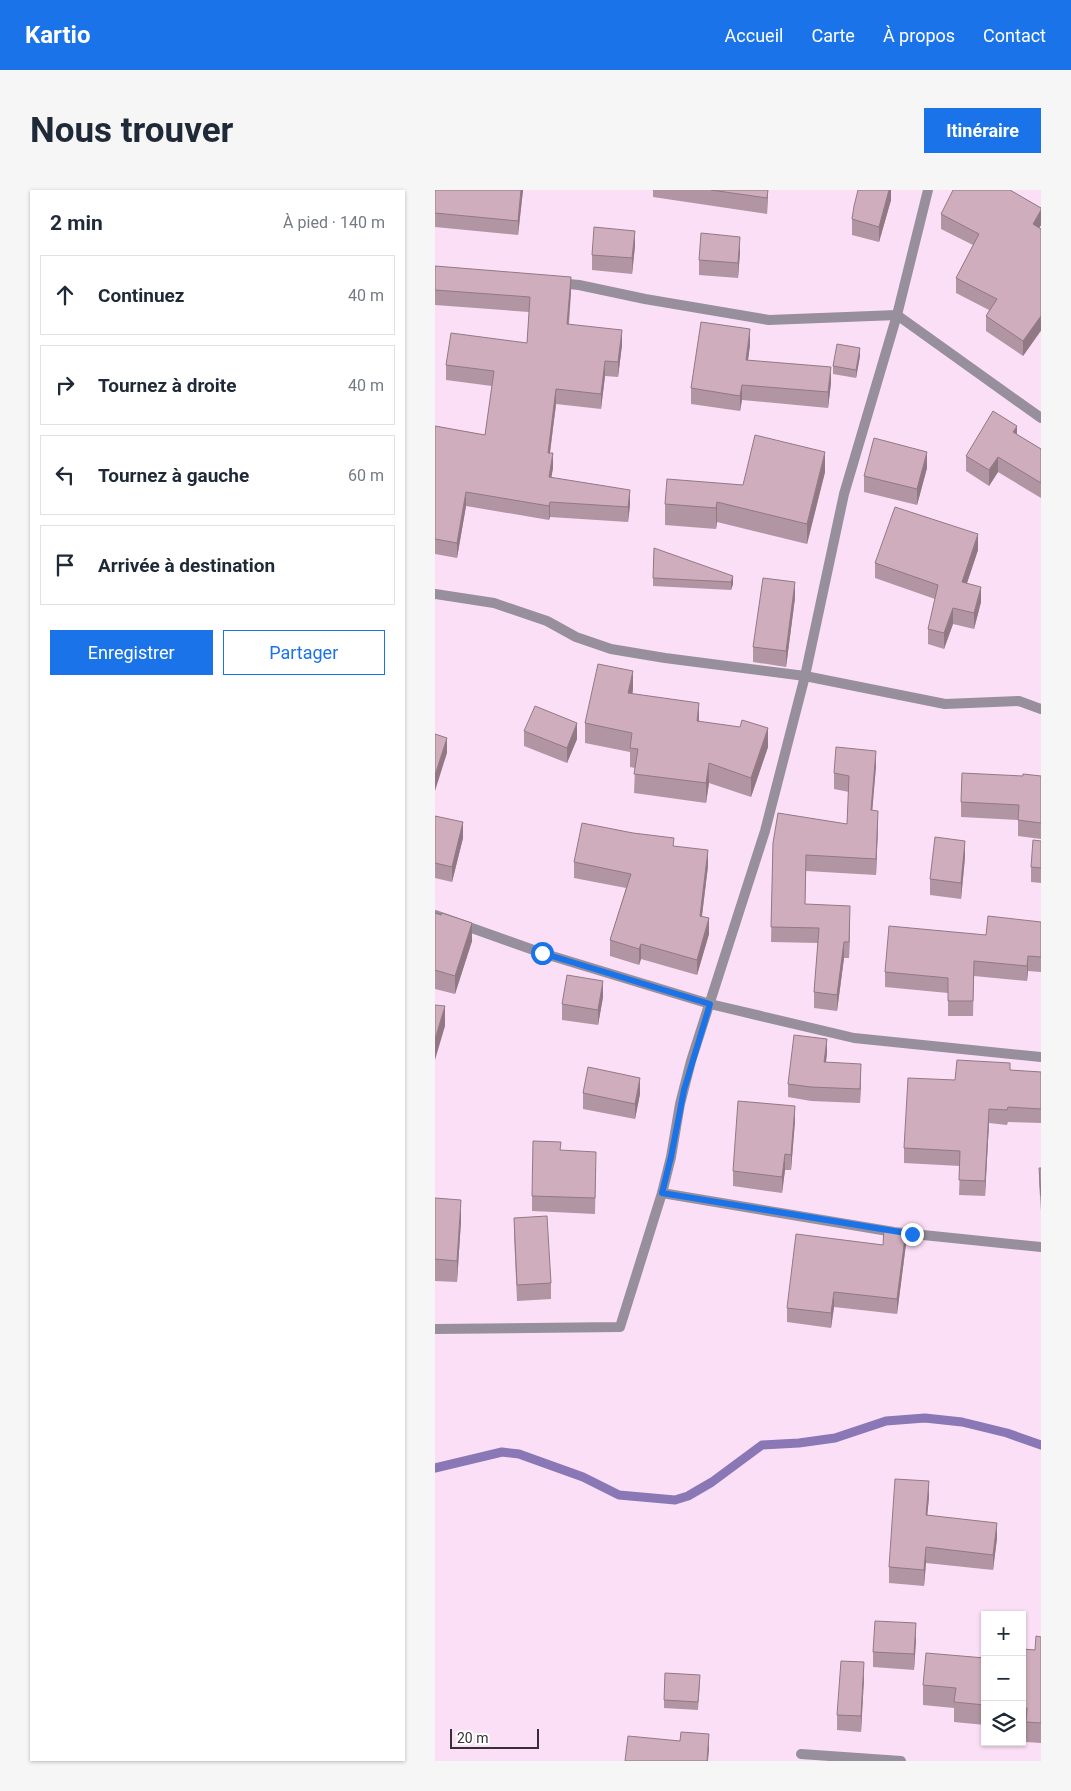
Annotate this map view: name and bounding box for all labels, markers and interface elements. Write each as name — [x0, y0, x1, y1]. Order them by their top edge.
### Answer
text: Kartio — [25, 21, 91, 49]
text: Accueil — [725, 25, 783, 46]
text: Carte — [811, 25, 855, 46]
text: À propos — [883, 25, 955, 46]
text: Contact — [983, 25, 1046, 46]
button: Itinéraire — [924, 108, 1041, 153]
text: Nous trouver — [30, 110, 233, 151]
text: 2 min — [50, 211, 103, 235]
text: À pied · 140 m — [283, 213, 385, 232]
icon: ahead — [51, 281, 79, 309]
text: Continuez — [98, 284, 184, 307]
text: 40 m — [348, 286, 384, 305]
icon: right — [51, 371, 79, 399]
text: Tournez à droite — [98, 374, 237, 397]
text: 40 m — [348, 376, 384, 395]
icon: left — [51, 461, 79, 489]
text: Tournez à gauche — [98, 464, 249, 487]
text: 60 m — [348, 466, 384, 485]
icon: arrive — [51, 551, 79, 579]
text: Arrivée à destination — [98, 554, 275, 577]
button: Enregistrer — [50, 630, 213, 675]
button: Partager — [223, 630, 385, 675]
route start — [531, 942, 554, 965]
route end — [901, 1223, 924, 1246]
map controls — [981, 1611, 1026, 1746]
button: + — [981, 1611, 1026, 1656]
button: − — [981, 1656, 1026, 1701]
button: layers — [981, 1701, 1026, 1746]
scale bar — [450, 1726, 539, 1749]
text: 20 m — [457, 1730, 489, 1746]

